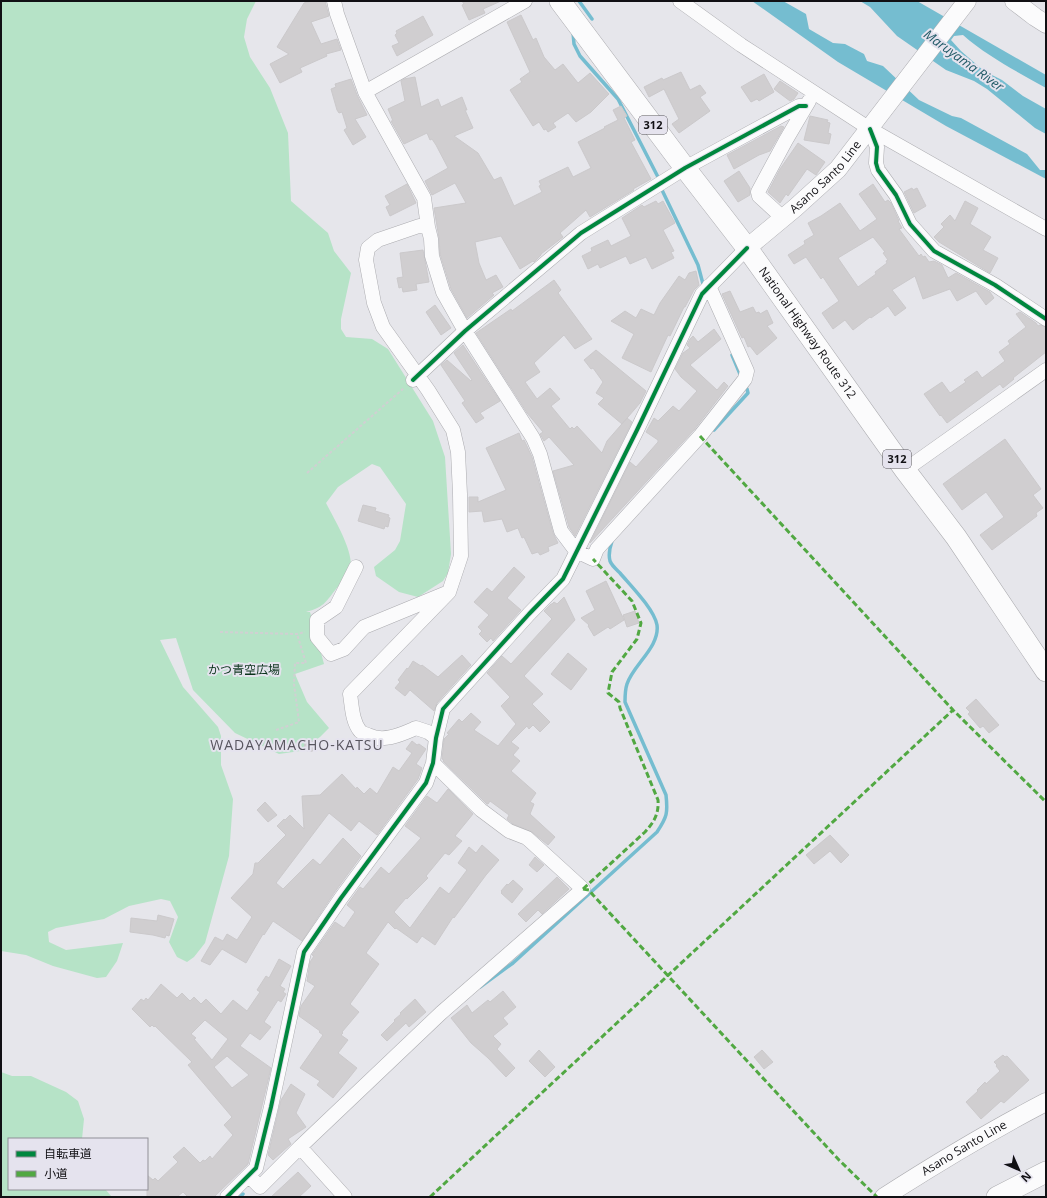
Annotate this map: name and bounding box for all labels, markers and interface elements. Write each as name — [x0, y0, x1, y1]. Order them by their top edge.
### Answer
water label: Maruyama River — [920, 25, 1008, 96]
road number: 312 — [639, 116, 667, 134]
street label: Asano Santo Line — [786, 137, 865, 217]
street label: National Highway Route 312 — [755, 263, 861, 402]
road number: 312 — [883, 450, 911, 468]
park label: かつ青空広場 — [208, 661, 280, 678]
district label: WADAYAMACHO-KATSU — [210, 735, 384, 754]
street label: Asano Santo Line — [918, 1116, 1010, 1179]
legend — [8, 1138, 148, 1190]
text: 自転車道 — [44, 1145, 92, 1162]
north arrow — [999, 1150, 1039, 1190]
text: 小道 — [44, 1165, 68, 1182]
text: N — [1018, 1169, 1035, 1186]

